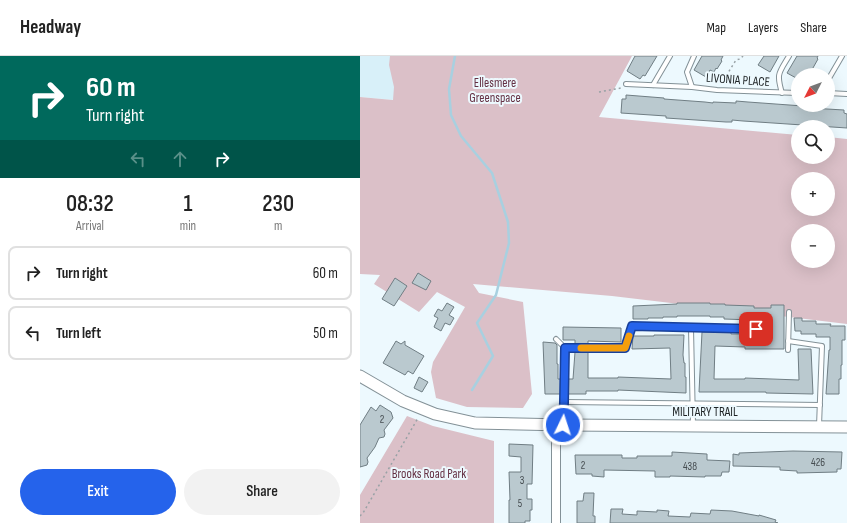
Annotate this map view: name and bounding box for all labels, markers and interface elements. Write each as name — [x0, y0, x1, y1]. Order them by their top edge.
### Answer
text: Headway — [20, 16, 81, 39]
text: Map — [706, 19, 726, 36]
text: Layers — [748, 19, 778, 36]
text: Share — [800, 19, 827, 36]
north arrow — [791, 68, 835, 112]
map controls — [791, 68, 835, 268]
street label: LIVONIA PLACE — [705, 70, 771, 90]
text: 60 m — [86, 71, 135, 104]
icon: right — [20, 72, 72, 124]
park label: Ellesmere Greenspace — [469, 75, 521, 106]
text: Turn right — [86, 105, 144, 126]
button: search — [791, 120, 835, 164]
icon: left — [127, 148, 149, 170]
icon: ahead — [169, 148, 191, 170]
icon: right — [211, 148, 233, 170]
button: + — [791, 172, 835, 216]
text: 08:32 — [66, 189, 114, 218]
text: 1 — [184, 189, 192, 218]
text: 230 — [262, 189, 294, 218]
text: Arrival — [76, 218, 104, 234]
text: min — [180, 218, 196, 234]
text: m — [274, 218, 282, 234]
button: − — [791, 224, 835, 268]
icon: right — [22, 262, 44, 284]
text: Turn right — [56, 264, 108, 283]
text: 60 m — [313, 264, 338, 283]
pin — [739, 312, 773, 346]
icon: arrive — [745, 318, 767, 340]
icon: left — [22, 322, 44, 344]
text: Turn left — [56, 324, 101, 343]
text: 50 m — [313, 324, 338, 343]
position arrow — [542, 404, 584, 446]
street label: MILITARY TRAIL — [672, 404, 738, 420]
house number: 2 — [380, 413, 385, 426]
house number: 426 — [811, 456, 825, 469]
house number: 2 — [581, 459, 586, 472]
house number: 438 — [683, 460, 697, 473]
park label: Brooks Road Park — [392, 466, 466, 482]
button: Exit — [20, 469, 176, 515]
button: Share — [184, 469, 340, 515]
house number: 3 — [520, 474, 525, 487]
house number: 5 — [518, 497, 522, 510]

